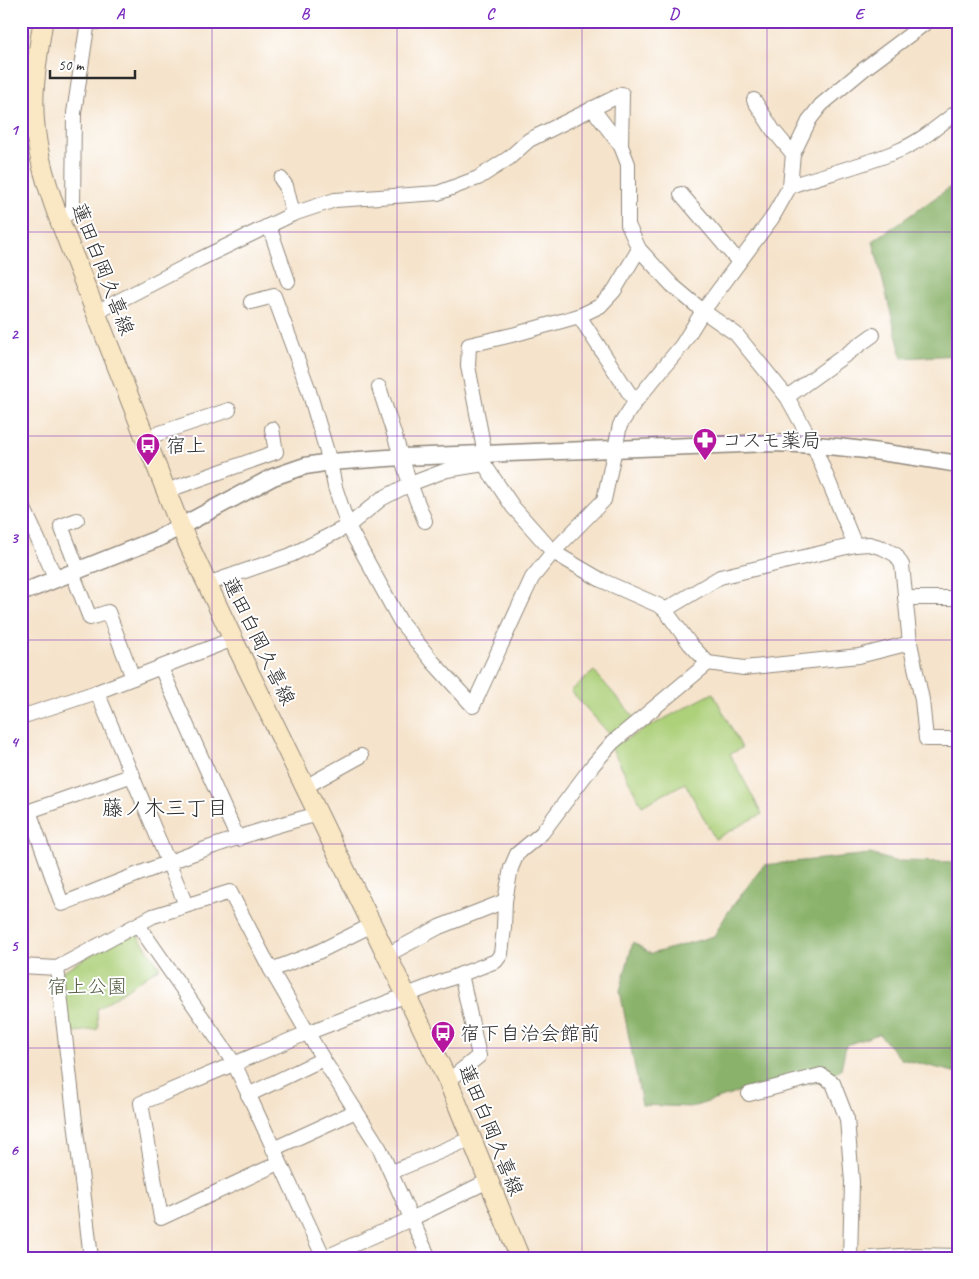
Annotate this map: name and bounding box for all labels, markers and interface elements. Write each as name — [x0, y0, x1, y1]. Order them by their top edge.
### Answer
text: A — [116, 4, 126, 24]
text: B — [301, 4, 311, 24]
text: C — [486, 4, 496, 24]
text: D — [669, 4, 680, 24]
text: E — [855, 4, 866, 24]
scale bar — [50, 48, 135, 80]
text: 50 m — [58, 56, 85, 75]
text: 1 — [10, 120, 19, 140]
street label: 蓮田白岡久喜線 — [66, 199, 140, 339]
text: 2 — [10, 324, 19, 344]
pharmacy icon: コスモ薬局 — [692, 427, 718, 461]
place label: コスモ薬局 — [722, 428, 821, 453]
bus stop icon: 宿上 — [135, 432, 161, 466]
place label: 宿上 — [166, 433, 206, 458]
text: 3 — [10, 528, 19, 548]
street label: 蓮田白岡久喜線 — [217, 573, 301, 709]
text: 4 — [10, 732, 19, 752]
district label: 藤ノ木三丁目 — [102, 795, 228, 821]
text: 5 — [11, 936, 20, 956]
park label: 宿上公園 — [47, 974, 127, 999]
bus stop icon: 宿下自治会館前 — [430, 1020, 456, 1054]
place label: 宿下自治会館前 — [460, 1021, 600, 1046]
street label: 蓮田白岡久喜線 — [453, 1060, 529, 1200]
text: 6 — [10, 1140, 19, 1160]

